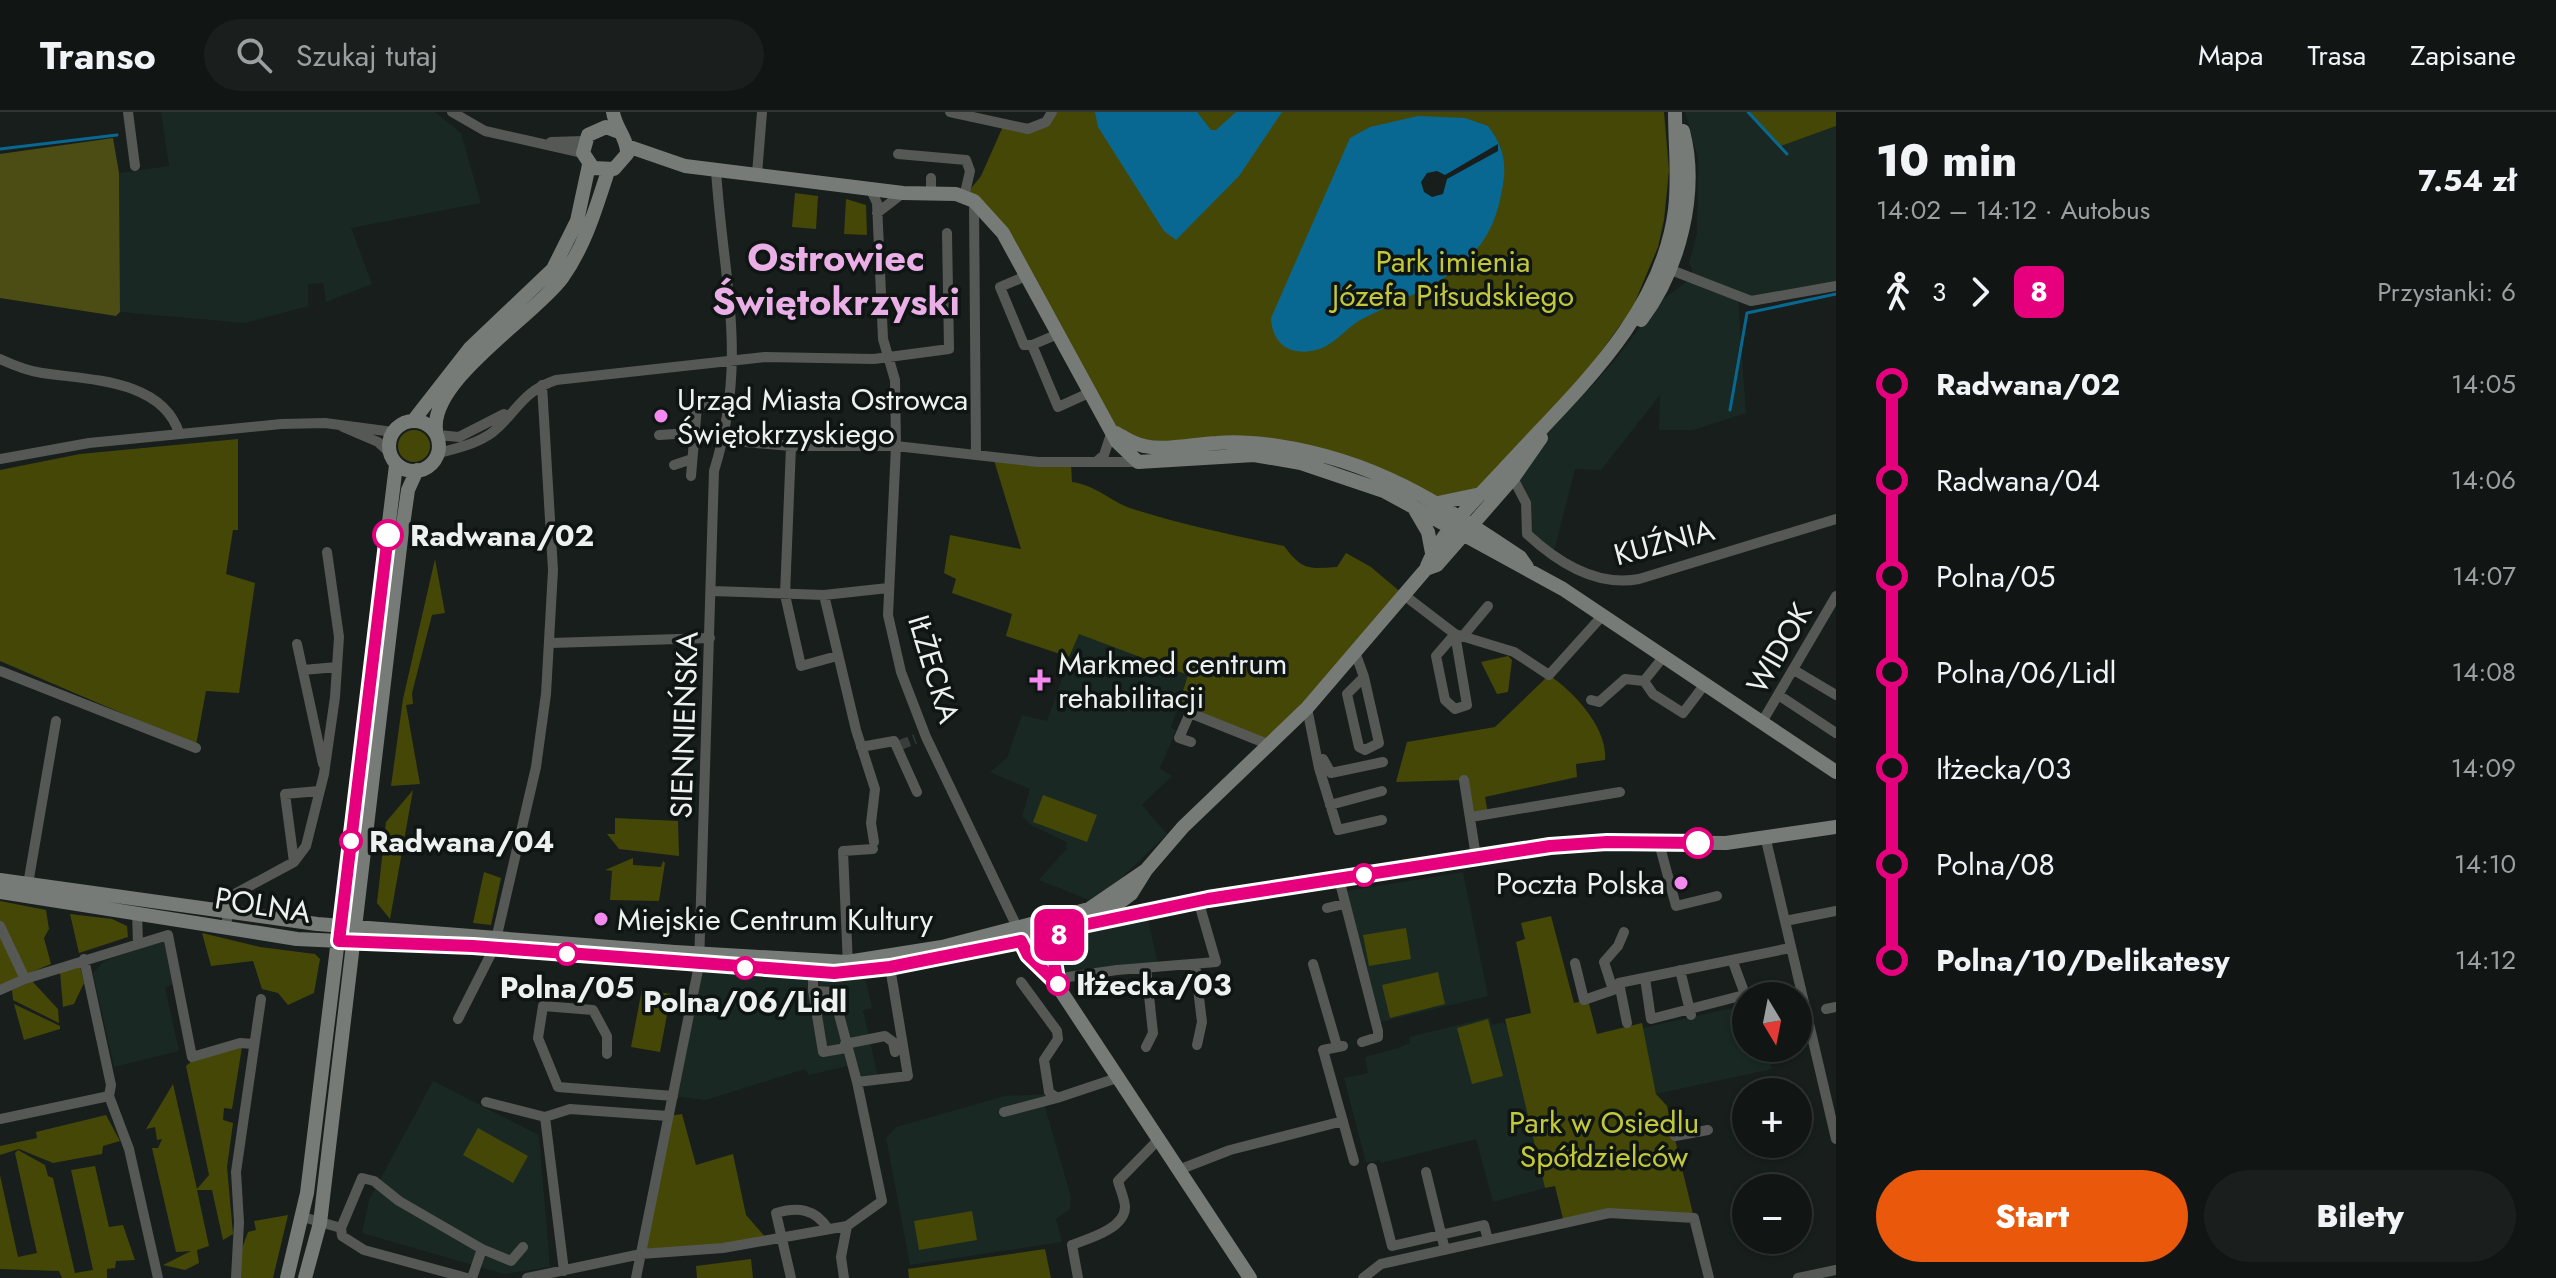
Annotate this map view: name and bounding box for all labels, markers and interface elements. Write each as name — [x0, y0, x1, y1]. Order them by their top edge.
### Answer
search box — [204, 19, 764, 91]
text: Transo — [40, 28, 156, 83]
icon: search — [232, 33, 276, 77]
text: Szukaj tutaj — [296, 34, 438, 77]
text: Mapa — [2198, 35, 2264, 76]
text: Trasa — [2308, 35, 2366, 76]
text: Zapisane — [2410, 35, 2516, 76]
text: 10 min — [1876, 129, 2017, 193]
text: 7.54 zł — [2418, 159, 2516, 202]
text: 14:02 – 14:12 · Autobus — [1876, 191, 2150, 229]
district label: Ostrowiec Świętokrzyski — [712, 230, 960, 329]
park label: Park imienia Józefa Piłsudskiego — [1328, 240, 1574, 317]
icon: walk — [1876, 270, 1920, 314]
icon: forward — [1958, 270, 2002, 314]
text: 8 — [2030, 271, 2048, 312]
text: 3 — [1932, 273, 1946, 311]
text: Przystanki: 6 — [2377, 273, 2516, 311]
text: Radwana/02 — [1936, 363, 2120, 406]
text: 14:05 — [2451, 365, 2516, 403]
place label: Urząd Miasta Ostrowca Świętokrzyskiego — [677, 378, 968, 455]
marker: Urząd Miasta Ostrowca Świętokrzyskiego — [652, 407, 670, 425]
text: Radwana/04 — [1936, 459, 2100, 502]
text: 14:06 — [2451, 461, 2516, 499]
street label: KUŹNIA — [1609, 508, 1719, 576]
place label: Radwana/02 — [410, 514, 594, 557]
marker: Radwana/02 — [373, 520, 403, 550]
text: Polna/05 — [1936, 555, 2055, 598]
text: 14:07 — [2452, 557, 2516, 595]
street label: WIDOK — [1736, 595, 1822, 701]
street label: IŁŻECKA — [897, 610, 971, 729]
street label: SIENNIEŃSKA — [659, 631, 709, 819]
place label: Markmed centrum rehabilitacji — [1058, 642, 1287, 719]
text: Polna/06/Lidl — [1936, 651, 2116, 694]
text: 14:08 — [2452, 653, 2516, 691]
marker: Markmed centrum rehabilitacji — [1029, 669, 1051, 691]
text: Iłżecka/03 — [1936, 747, 2071, 790]
text: 14:09 — [2451, 749, 2516, 787]
place label: Radwana/04 — [369, 820, 555, 863]
unlabelled marker — [1683, 828, 1713, 858]
marker: Radwana/04 — [340, 830, 362, 852]
text: Polna/08 — [1936, 843, 2055, 886]
text: 14:10 — [2454, 845, 2516, 883]
place label: Poczta Polska — [1496, 862, 1665, 905]
unlabelled marker — [1353, 864, 1375, 886]
marker: Poczta Polska — [1672, 874, 1690, 892]
street label: POLNA — [212, 876, 314, 934]
place label: Miejskie Centrum Kultury — [617, 898, 934, 941]
line badge: 8 — [1033, 909, 1085, 961]
marker: Miejskie Centrum Kultury — [592, 910, 610, 928]
text: 8 — [1050, 914, 1068, 955]
text: Polna/10/Delikatesy — [1936, 939, 2230, 982]
text: 14:12 — [2455, 941, 2516, 979]
marker: Polna/05 — [556, 943, 578, 965]
marker: Polna/06/Lidl — [734, 957, 756, 979]
place label: Iłżecka/03 — [1076, 963, 1232, 1006]
place label: Polna/05 — [500, 966, 634, 1009]
marker: Iłżecka/03 — [1047, 973, 1069, 995]
place label: Polna/06/Lidl — [643, 980, 847, 1023]
north arrow — [1732, 982, 1812, 1062]
map controls — [1732, 982, 1812, 1254]
button: + — [1732, 1078, 1812, 1158]
park label: Park w Osiedlu Spółdzielców — [1509, 1101, 1699, 1178]
button: Start — [1876, 1170, 2188, 1262]
button: Bilety — [2204, 1170, 2516, 1262]
button: − — [1732, 1174, 1812, 1254]

